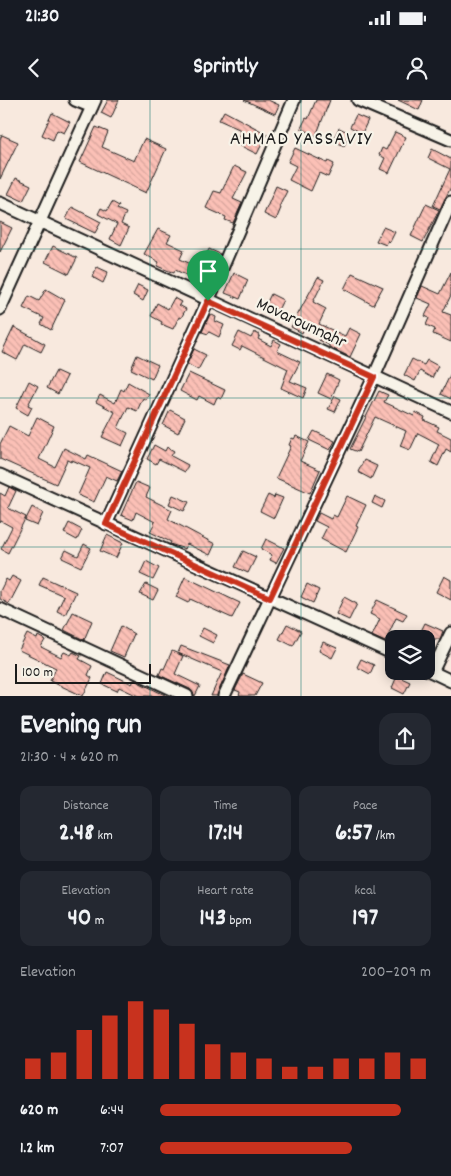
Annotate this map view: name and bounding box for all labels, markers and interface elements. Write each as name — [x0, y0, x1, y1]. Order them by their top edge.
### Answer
text: 21:30 — [25, 4, 59, 31]
text: Sprintly — [193, 52, 258, 83]
icon: back — [20, 54, 48, 82]
icon: person — [403, 54, 431, 82]
district label: AHMAD YASSAVIY — [230, 126, 372, 154]
pin — [187, 250, 229, 301]
icon: arrive — [194, 257, 222, 285]
street label: Movarounnahr — [252, 292, 351, 356]
map controls — [385, 630, 435, 680]
button: layers — [385, 630, 435, 680]
scale bar — [15, 661, 151, 684]
text: 100 m — [22, 663, 53, 683]
text: Evening run — [20, 707, 142, 747]
button: share — [379, 713, 431, 765]
text: 21:30 · 4 × 620 m — [20, 746, 118, 769]
text: Distance — [63, 796, 109, 816]
text: Time — [214, 796, 237, 816]
text: Pace — [353, 796, 378, 816]
text: 2.48 — [59, 816, 94, 852]
text: 17:14 — [208, 816, 243, 852]
text: 6:57 — [335, 816, 373, 852]
text: km — [94, 826, 113, 846]
text: /km — [373, 826, 395, 846]
text: Elevation — [61, 881, 110, 901]
text: Heart rate — [197, 881, 254, 901]
text: kcal — [355, 881, 376, 901]
text: 40 — [67, 901, 91, 937]
text: 143 — [199, 901, 226, 937]
text: 197 — [352, 901, 378, 937]
text: m — [91, 911, 104, 931]
text: bpm — [226, 911, 252, 931]
text: Elevation — [20, 961, 76, 984]
text: 200–209 m — [361, 961, 431, 984]
text: 620 m — [20, 1099, 58, 1122]
text: 6:44 — [100, 1099, 124, 1122]
text: 1.2 km — [20, 1137, 54, 1160]
text: 7:07 — [100, 1137, 124, 1160]

